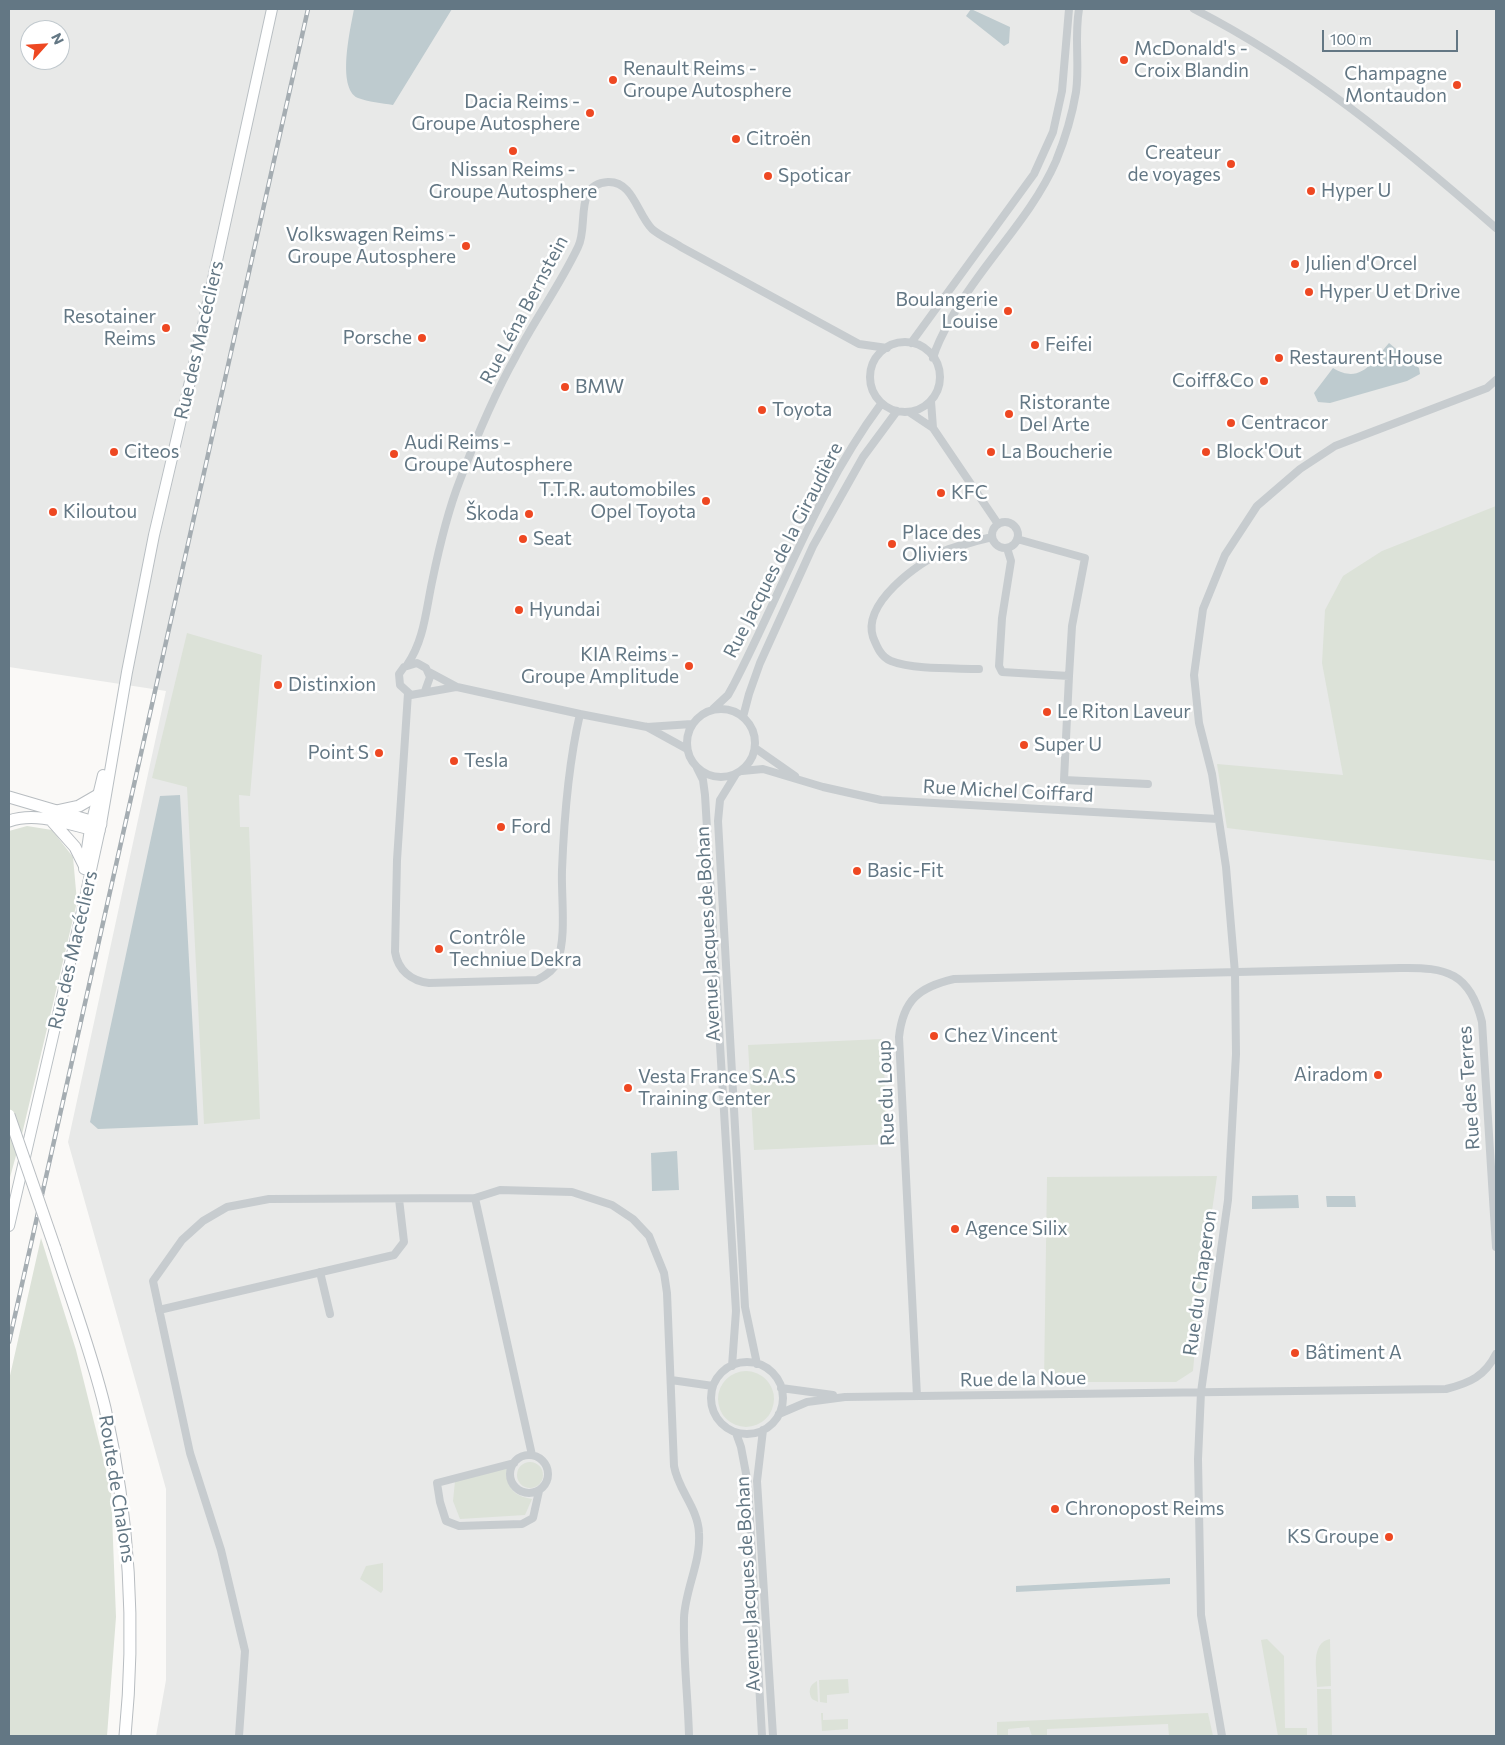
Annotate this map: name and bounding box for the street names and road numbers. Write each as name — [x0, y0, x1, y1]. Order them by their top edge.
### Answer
street label: Rue Léna Bernstein — [475, 232, 573, 388]
street label: Rue des Macécliers — [170, 258, 228, 422]
street label: Rue Jacques de la Giraudière — [719, 438, 847, 662]
street label: Rue Michel Coiffard — [922, 775, 1094, 807]
street label: Avenue Jacques de Bohan — [691, 826, 725, 1042]
street label: Rue des Macécliers — [44, 868, 102, 1032]
street label: Rue des Terres — [1453, 1025, 1485, 1151]
street label: Rue du Loup — [873, 1040, 899, 1146]
street label: Rue du Chaperon — [1179, 1209, 1221, 1357]
street label: Rue de la Noue — [960, 1367, 1086, 1391]
street label: Route de Chalons — [94, 1413, 140, 1565]
street label: Avenue Jacques de Bohan — [731, 1476, 765, 1692]

